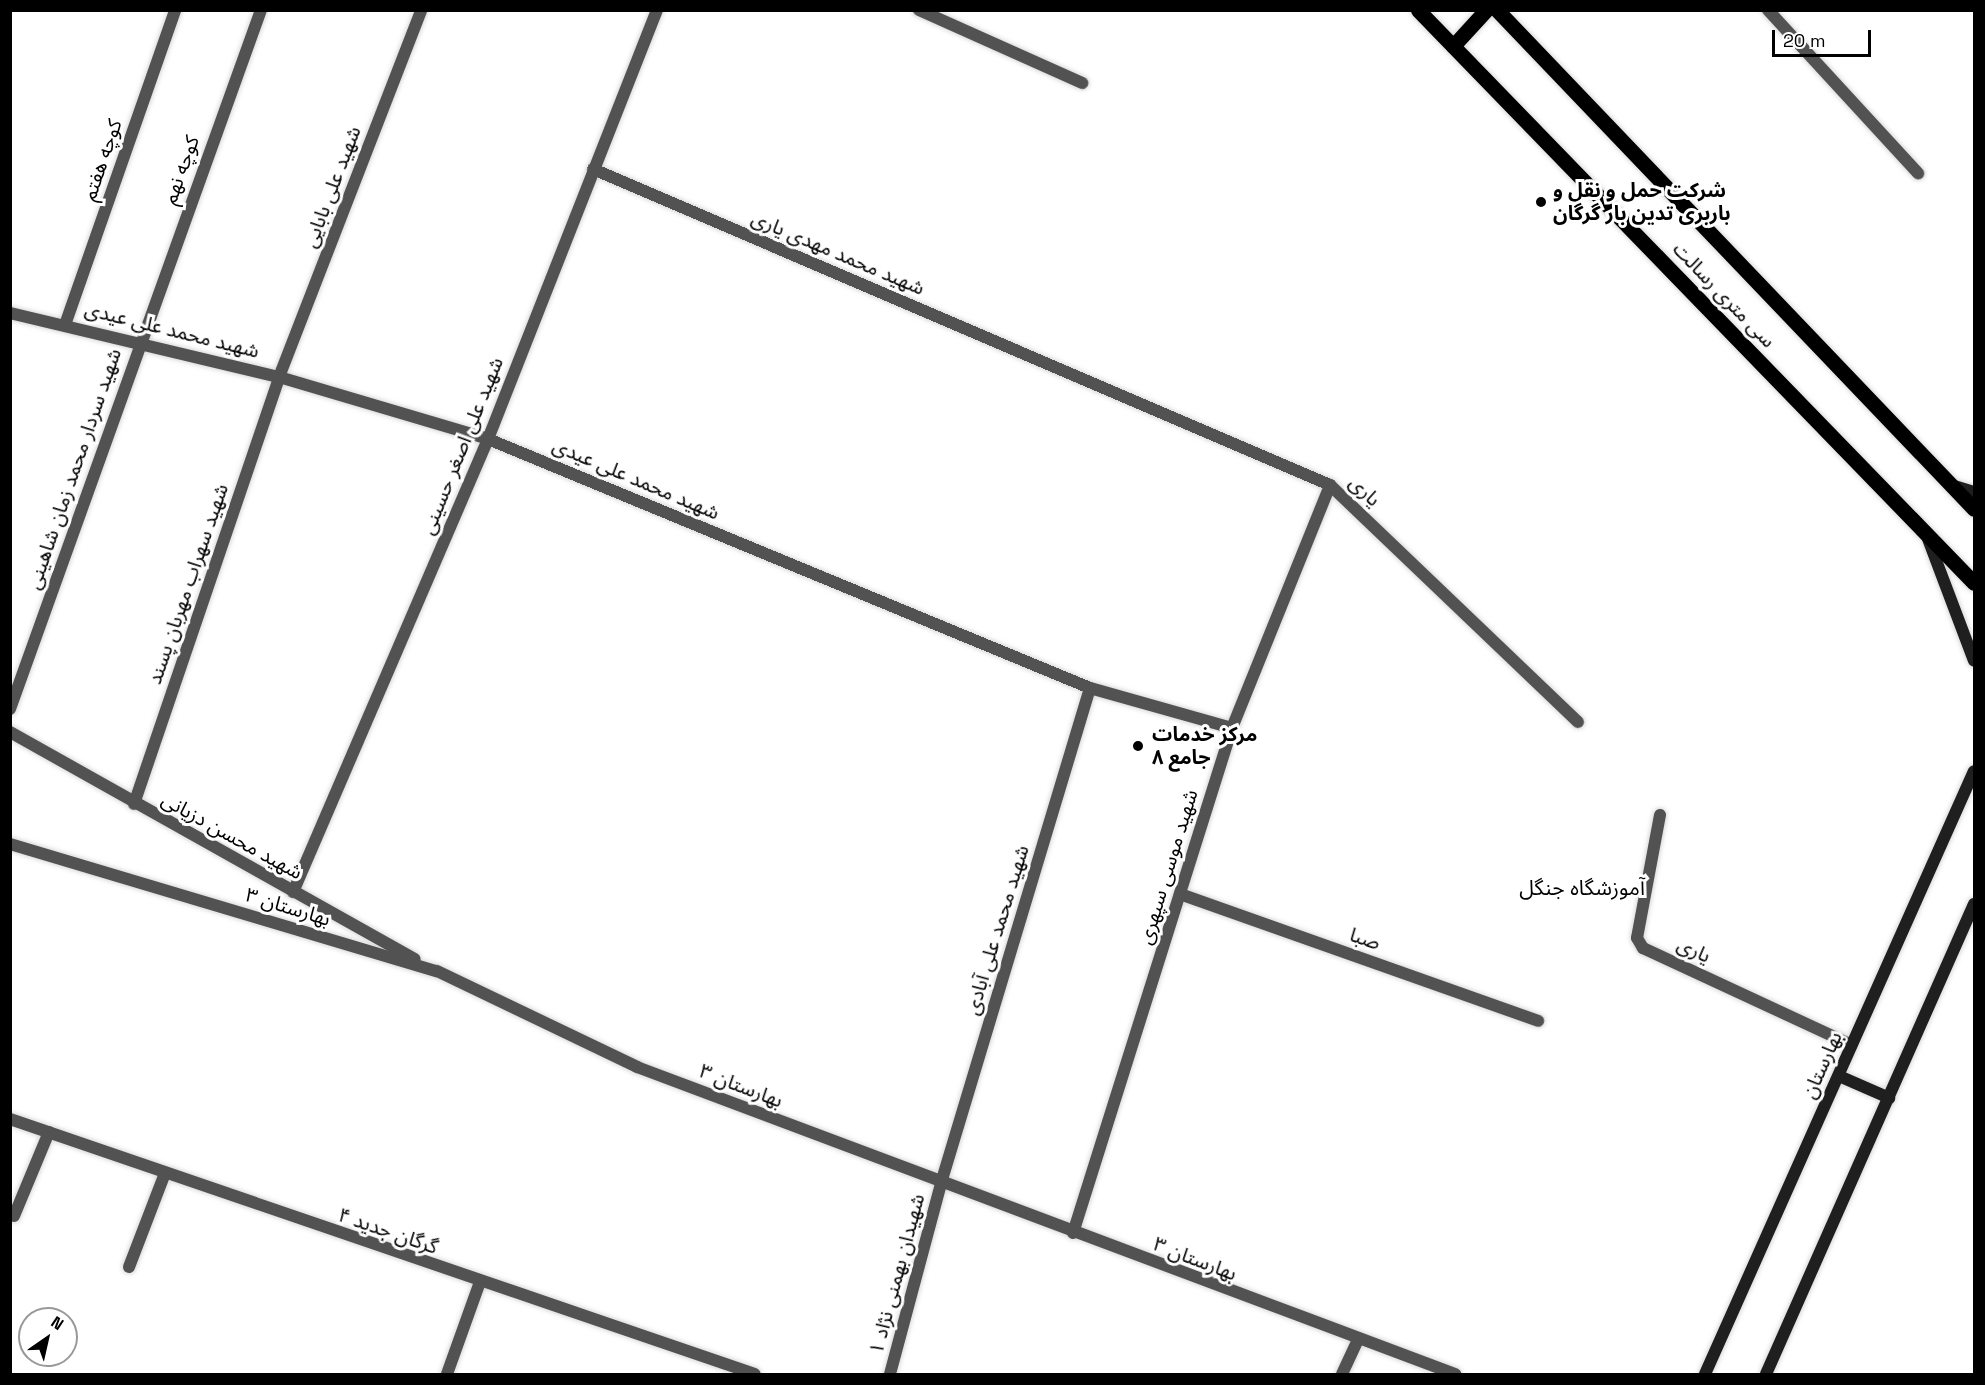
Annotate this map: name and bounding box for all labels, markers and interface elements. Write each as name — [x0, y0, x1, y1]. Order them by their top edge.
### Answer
scale bar — [1775, 18, 1874, 56]
text: 20 m — [1783, 29, 1826, 52]
street label: کوچه هفتم — [77, 116, 127, 204]
street label: شهید علی بابایی — [298, 123, 366, 251]
street label: کوچه نهم — [158, 132, 204, 208]
place label: شرکت حمل و نقل و باربری تدین بار گرگان — [1553, 178, 1731, 225]
marker: شرکت حمل و نقل و باربری تدین بار گرگان — [1534, 195, 1548, 209]
street label: شهید محمد مهدی یاری — [748, 206, 928, 300]
street label: سی متری رسالت — [1668, 237, 1780, 353]
street label: شهید محمد علی عیدی — [82, 297, 262, 363]
street label: شهید سردار محمد زمان شاهینی — [21, 345, 127, 593]
street label: شهید علی اصغر حسینی — [415, 354, 509, 538]
street label: شهید محمد علی عیدی — [549, 433, 723, 525]
street label: یاری — [1344, 470, 1386, 512]
street label: شهید سهراب مهربان پسند — [142, 481, 234, 687]
place label: مرکز خدمات جامع ۸ — [1152, 722, 1257, 769]
marker: مرکز خدمات جامع ۸ — [1129, 737, 1147, 755]
street label: شهید محسن دزیانی — [157, 787, 307, 885]
street label: شهید موسی سپهری — [1133, 787, 1203, 947]
street label: شهید محمد علی آبادی — [960, 842, 1034, 1018]
district label: آموزشگاه جنگل — [1519, 875, 1645, 901]
street label: بهارستان ۳ — [243, 883, 333, 931]
street label: صبا — [1347, 923, 1383, 955]
street label: یاری — [1673, 932, 1715, 968]
street label: بهارستان — [1797, 1028, 1847, 1102]
street label: بهارستان ۳ — [696, 1059, 786, 1113]
street label: ۱ شهیدان بهمنی نژاد — [864, 1191, 930, 1357]
street label: گرگان جدید ۴ — [335, 1203, 441, 1259]
street label: بهارستان ۳ — [1150, 1232, 1240, 1286]
north arrow — [18, 1307, 78, 1367]
text: N — [47, 1312, 68, 1335]

